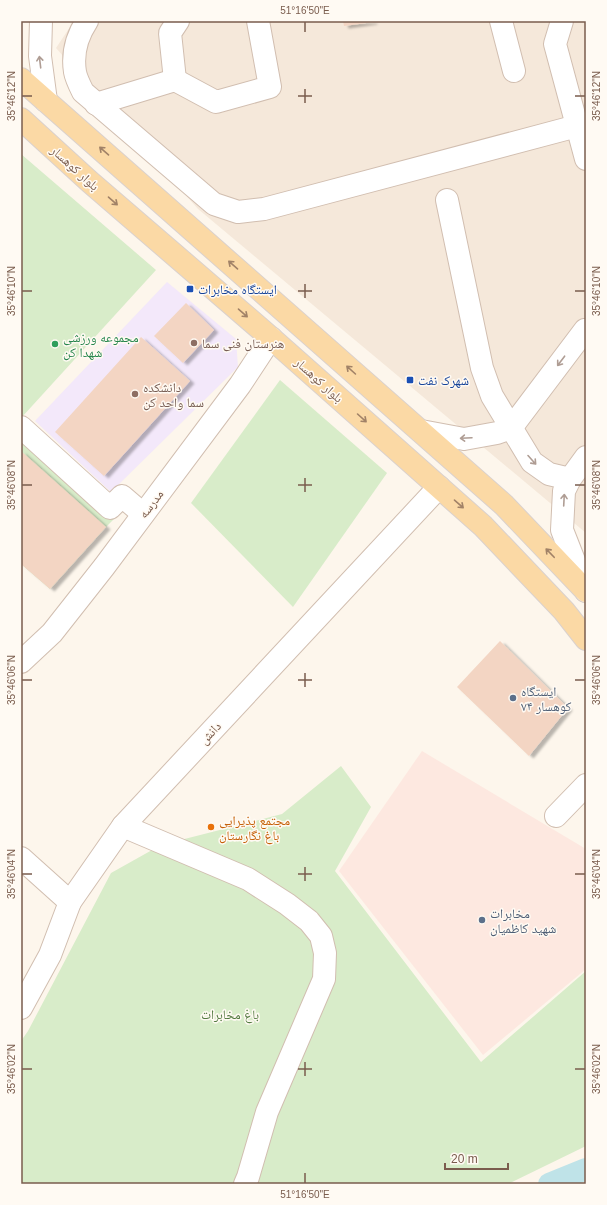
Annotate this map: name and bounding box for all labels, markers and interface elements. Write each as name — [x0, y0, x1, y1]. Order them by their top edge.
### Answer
text: 51°16'50"E — [280, 5, 330, 16]
one-way arrow — [37, 56, 44, 69]
text: 35°46'12"N — [6, 71, 17, 121]
text: 35°46'12"N — [591, 71, 602, 121]
street label: بلوار کوهسار — [46, 142, 102, 194]
one-way arrow — [98, 147, 109, 156]
one-way arrow — [107, 197, 118, 206]
one-way arrow — [228, 260, 238, 270]
text: 35°46'10"N — [6, 266, 17, 316]
text: 35°46'10"N — [591, 266, 602, 316]
place label: ایستگاه مخابرات — [198, 282, 277, 298]
marker: ایستگاه مخابرات — [185, 284, 195, 294]
one-way arrow — [238, 309, 248, 318]
place label: مجموعه ورزشی شهدا کن — [63, 330, 139, 361]
place label: هنرستان فنی سما — [202, 336, 284, 352]
marker: هنرستان فنی سما — [189, 338, 199, 348]
marker: مجموعه ورزشی شهدا کن — [50, 339, 60, 349]
street label: بلوار کوهسار — [290, 354, 346, 406]
one-way arrow — [557, 355, 566, 366]
one-way arrow — [346, 365, 357, 374]
place label: شهرک نفت — [418, 373, 469, 389]
marker: شهرک نفت — [405, 375, 415, 385]
place label: دانشکده سما واحد کن — [143, 380, 204, 411]
marker: دانشکده سما واحد کن — [130, 389, 140, 399]
one-way arrow — [356, 413, 366, 422]
one-way arrow — [460, 435, 473, 442]
one-way arrow — [528, 455, 537, 465]
text: 35°46'08"N — [6, 460, 17, 510]
text: 35°46'08"N — [591, 460, 602, 510]
street label: مدرسه — [136, 487, 167, 522]
one-way arrow — [560, 494, 568, 507]
one-way arrow — [454, 500, 464, 509]
one-way arrow — [545, 548, 554, 558]
text: 35°46'06"N — [6, 655, 17, 705]
text: 35°46'06"N — [591, 655, 602, 705]
place label: ایستگاه ۷۴ کوهسار — [521, 684, 572, 715]
marker: ایستگاه ۷۴ کوهسار — [508, 693, 518, 703]
street label: دانش — [196, 719, 225, 748]
place label: مجتمع پذیرایی باغ نگارستان — [219, 813, 290, 845]
marker: مجتمع پذیرایی باغ نگارستان — [206, 822, 216, 832]
text: 35°46'04"N — [6, 849, 17, 899]
text: 35°46'04"N — [591, 849, 602, 899]
place label: مخابرات شهید کاظمیان — [490, 906, 556, 937]
marker: مخابرات شهید کاظمیان — [477, 915, 487, 925]
park label: باغ مخابرات — [201, 1007, 259, 1024]
text: 35°46'02"N — [6, 1044, 17, 1094]
text: 35°46'02"N — [591, 1044, 602, 1094]
scale bar — [445, 1145, 508, 1171]
text: 20 m — [451, 1152, 478, 1166]
text: 51°16'50"E — [280, 1189, 330, 1200]

